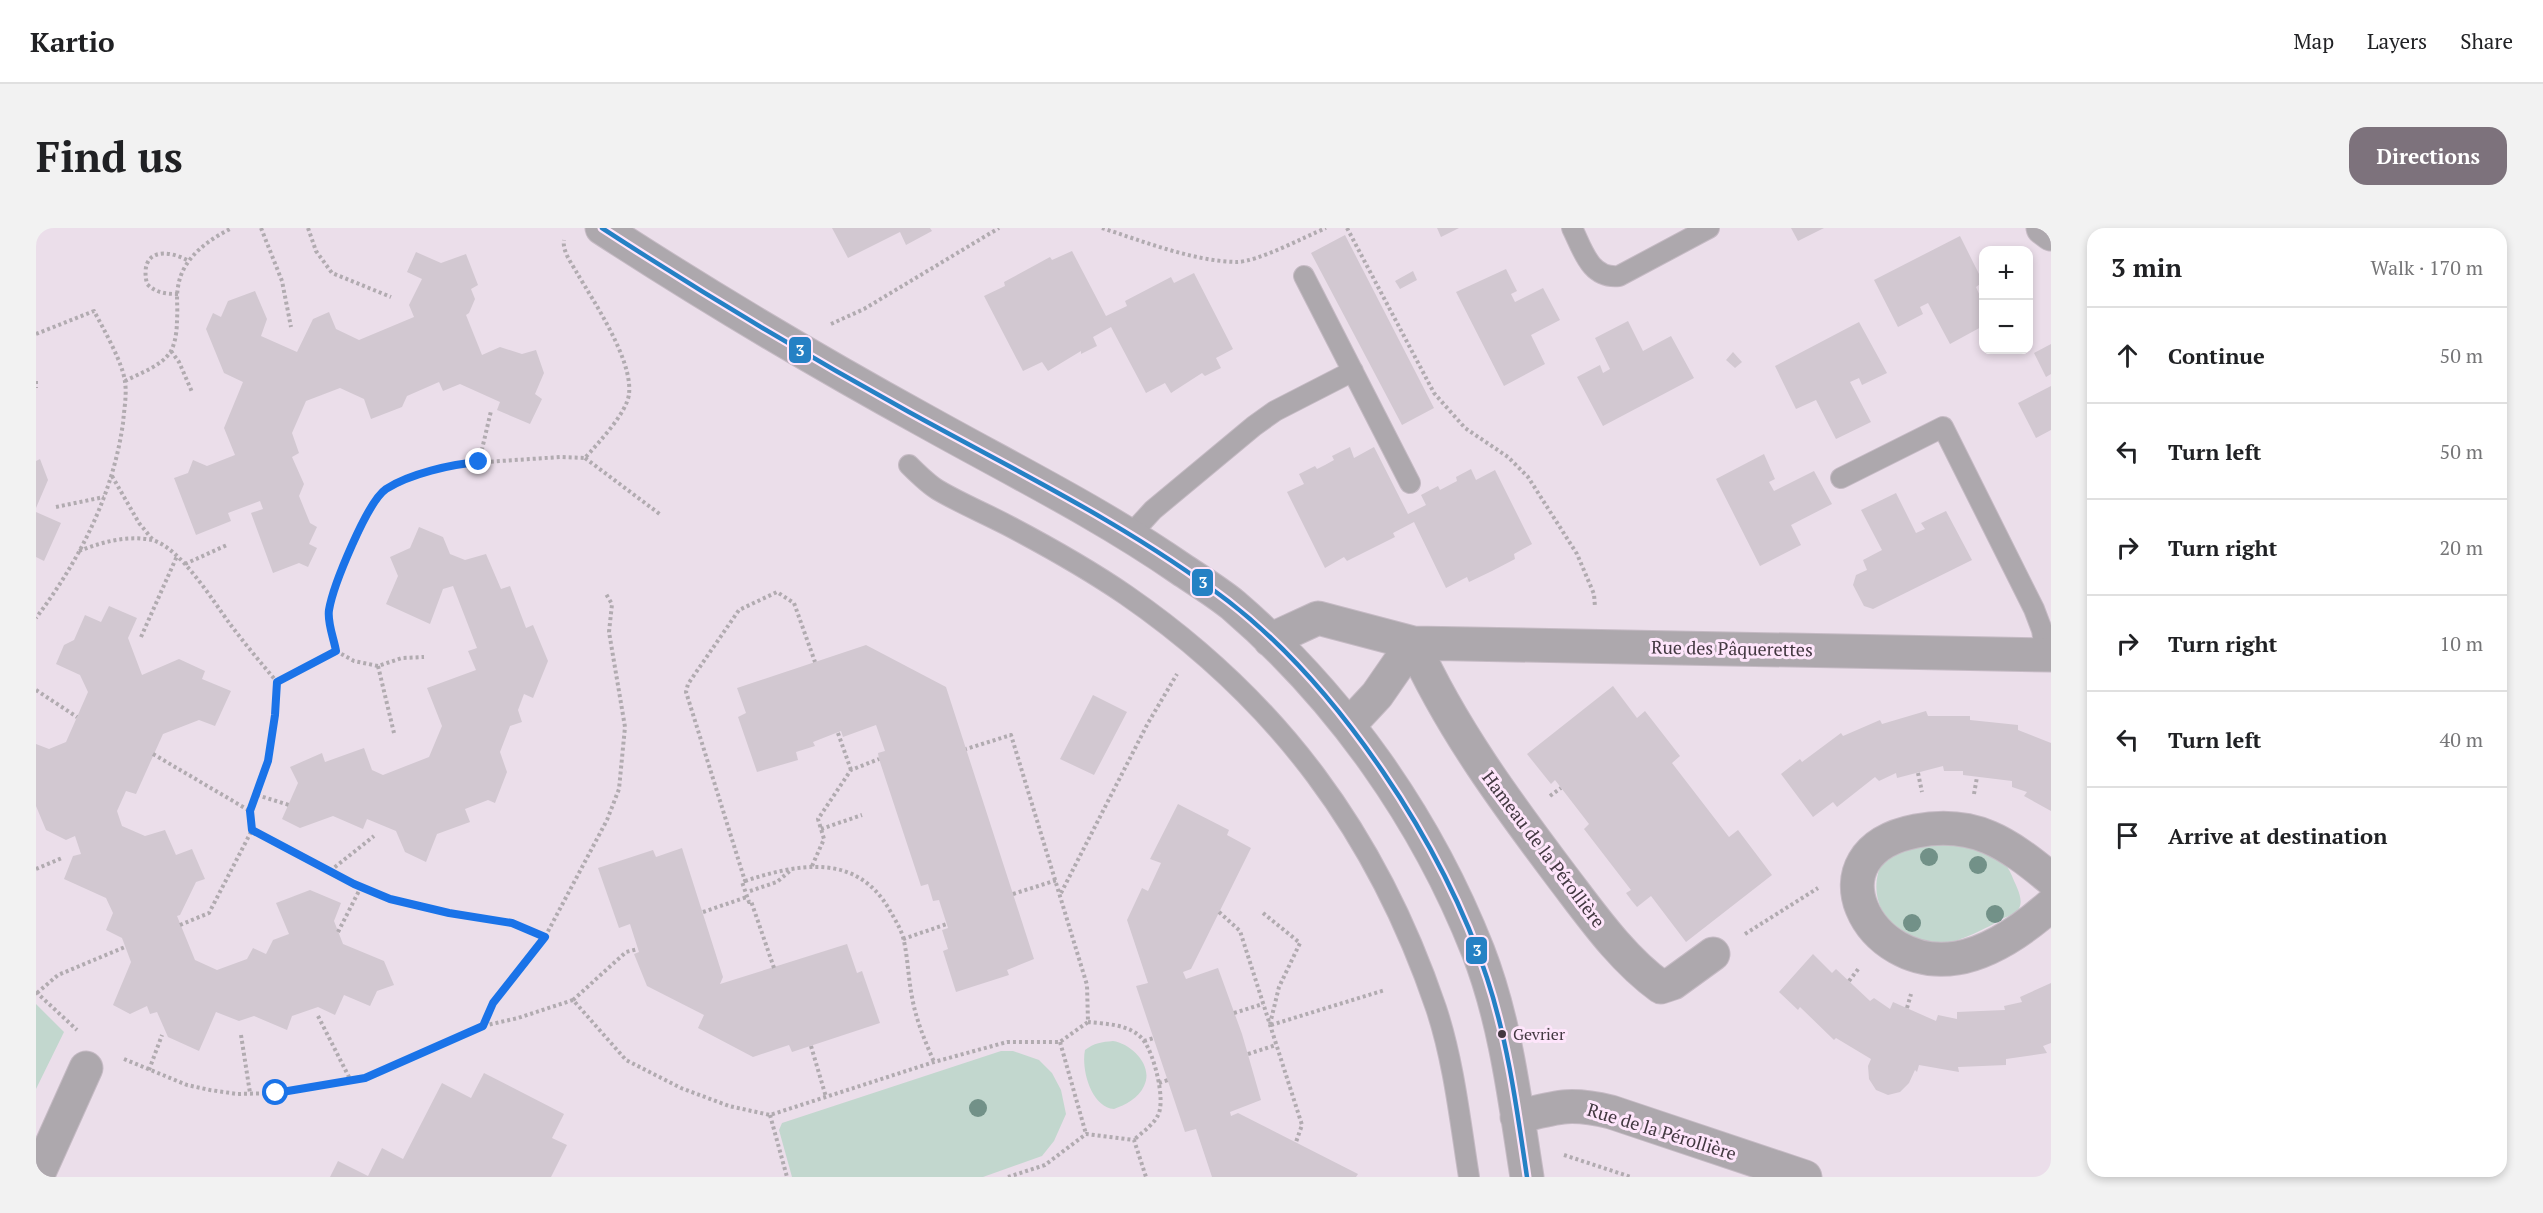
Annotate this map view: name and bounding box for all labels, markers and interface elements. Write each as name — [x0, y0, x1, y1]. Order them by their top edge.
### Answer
text: Kartio — [30, 23, 115, 60]
text: Map — [2293, 27, 2334, 55]
text: Layers — [2367, 27, 2427, 55]
text: Share — [2460, 27, 2513, 55]
button: Directions — [2349, 127, 2507, 185]
text: Find us — [36, 128, 183, 184]
map controls — [1979, 246, 2033, 354]
button: + — [1979, 246, 2033, 300]
text: 3 min — [2111, 250, 2182, 284]
text: Walk · 170 m — [2371, 254, 2483, 281]
button: − — [1979, 300, 2033, 354]
line badge: 3 — [788, 336, 812, 364]
text: 3 — [795, 339, 805, 361]
icon: ahead — [2111, 339, 2144, 372]
text: Continue — [2168, 341, 2265, 370]
text: 50 m — [2440, 342, 2483, 369]
icon: left — [2111, 435, 2144, 468]
text: Turn left — [2168, 437, 2261, 466]
text: 50 m — [2440, 438, 2483, 465]
route end — [465, 448, 491, 474]
icon: right — [2111, 531, 2144, 564]
text: Turn right — [2168, 533, 2277, 562]
text: 20 m — [2440, 534, 2483, 561]
line badge: 3 — [1191, 568, 1214, 597]
text: 3 — [1198, 571, 1208, 593]
icon: right — [2111, 627, 2144, 660]
text: Turn right — [2168, 629, 2277, 658]
text: 10 m — [2440, 630, 2483, 657]
street label: Rue des Pâquerettes — [1651, 635, 1813, 661]
icon: left — [2111, 723, 2144, 756]
text: Turn left — [2168, 725, 2261, 754]
text: 40 m — [2440, 726, 2483, 753]
street label: Hameau de la Pérollière — [1477, 766, 1611, 932]
icon: arrive — [2111, 819, 2144, 852]
text: Arrive at destination — [2168, 821, 2387, 850]
line badge: 3 — [1465, 936, 1488, 965]
text: 3 — [1472, 939, 1482, 961]
place label: Gevrier — [1513, 1023, 1566, 1045]
marker: Gevrier — [1496, 1028, 1508, 1040]
route start — [262, 1079, 288, 1105]
street label: Rue de la Pérollière — [1584, 1097, 1740, 1165]

